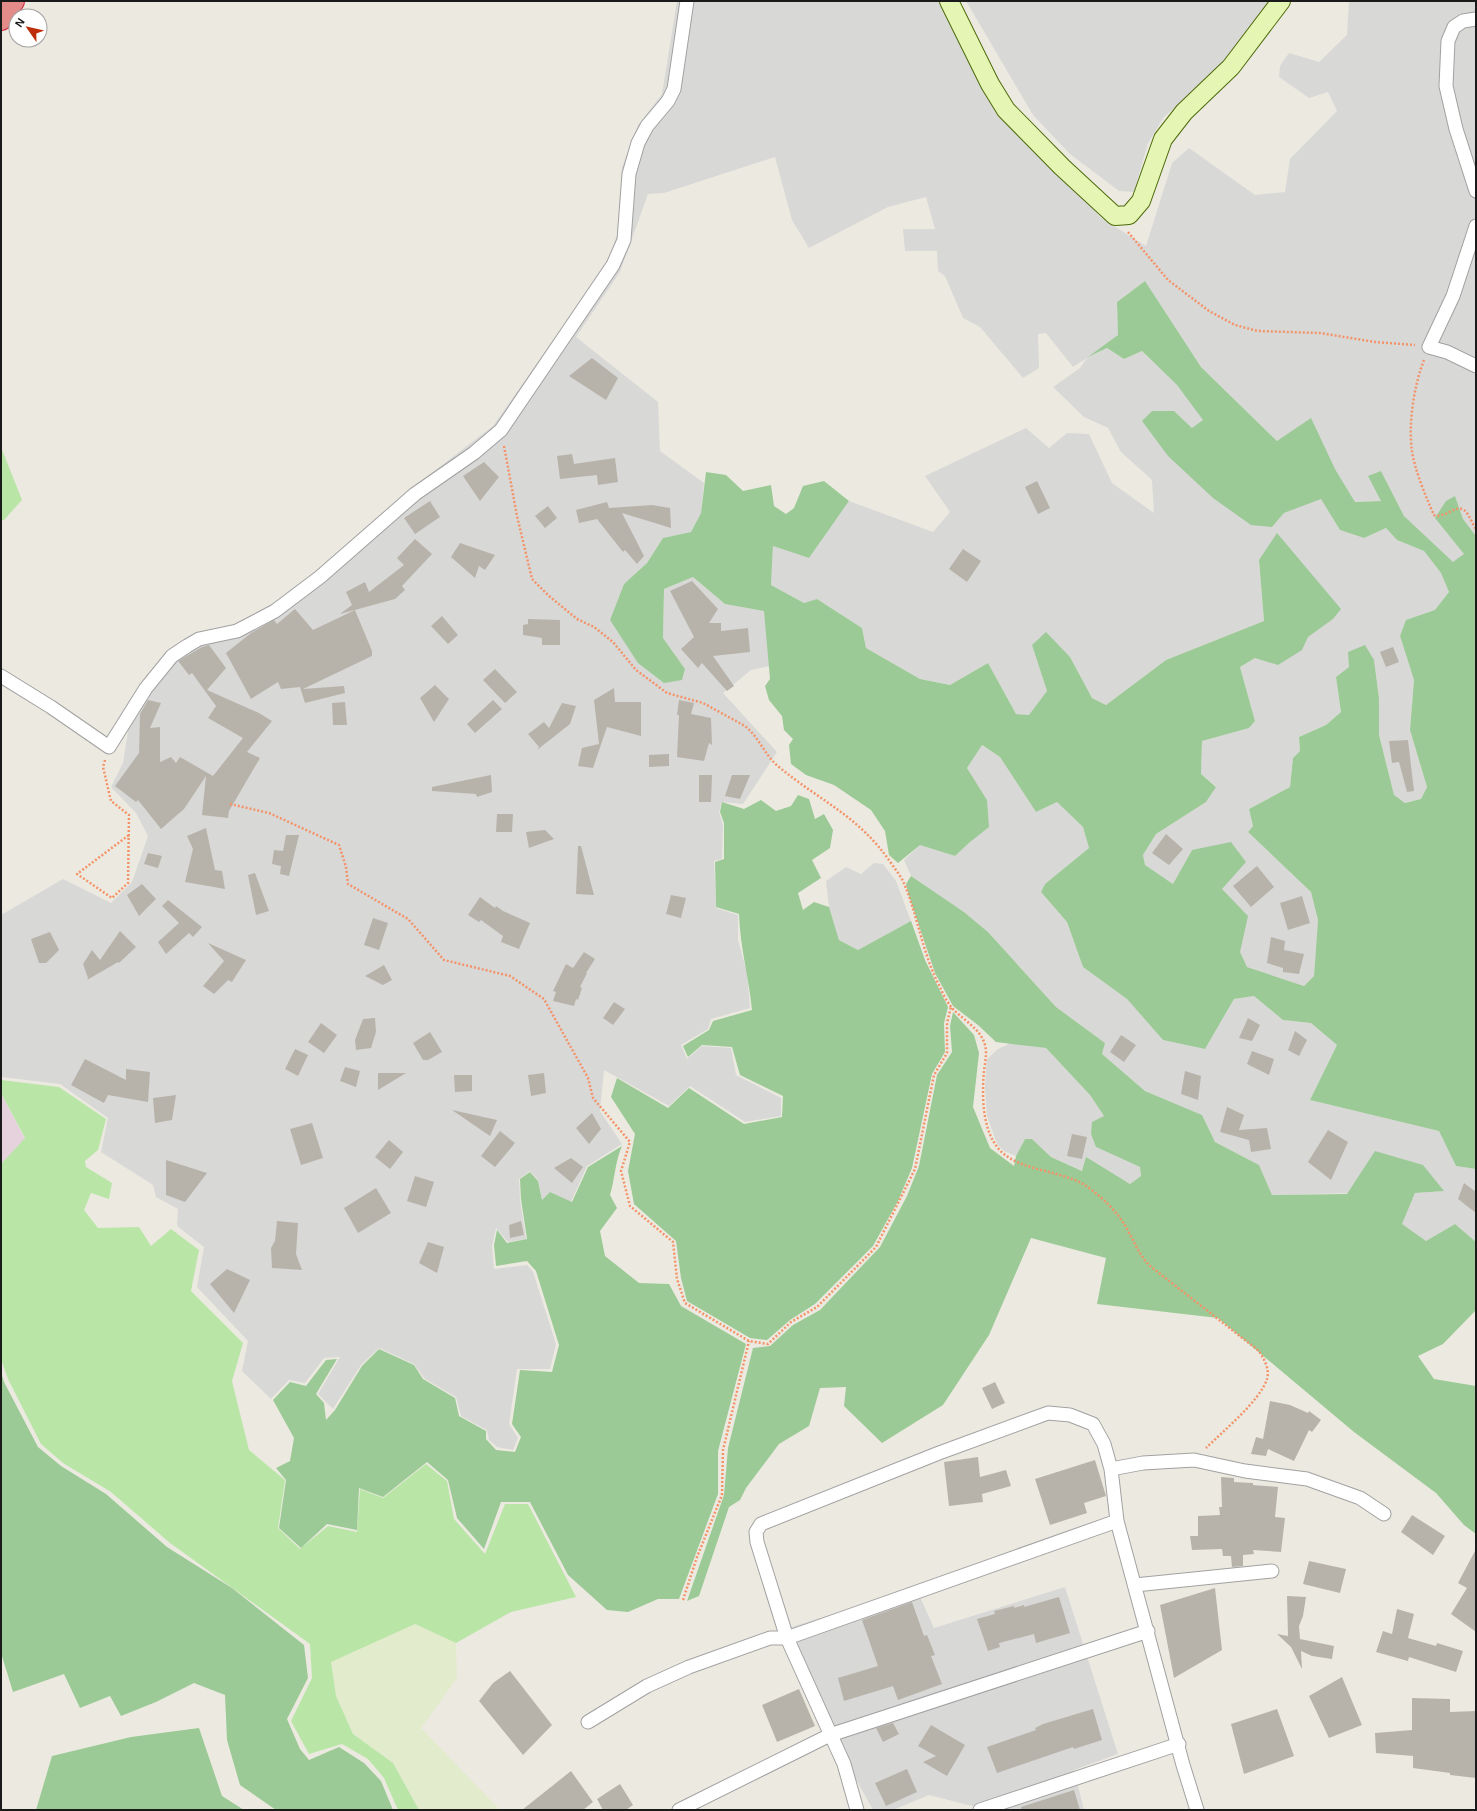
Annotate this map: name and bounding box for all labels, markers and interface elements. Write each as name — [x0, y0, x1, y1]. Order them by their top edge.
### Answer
north arrow — [8, 8, 48, 48]
text: N — [13, 16, 27, 29]

